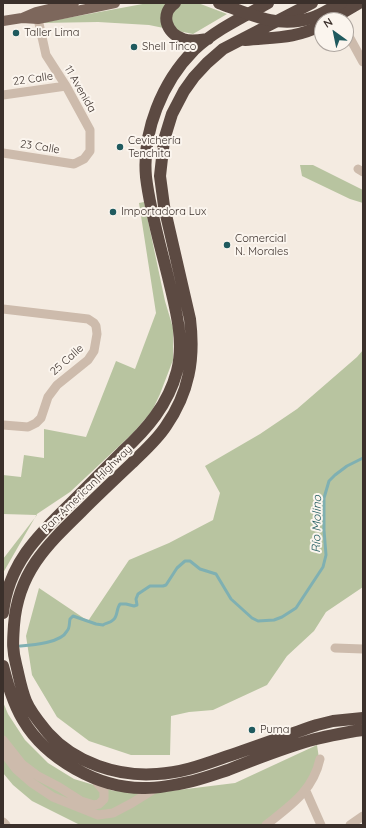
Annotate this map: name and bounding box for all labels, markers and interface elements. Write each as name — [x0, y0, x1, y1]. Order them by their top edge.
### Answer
north arrow — [314, 12, 354, 52]
text: N — [321, 15, 335, 31]
place label: Taller Lima — [24, 26, 80, 40]
marker: Taller Lima — [11, 28, 21, 38]
place label: Shell Tinco — [142, 40, 196, 54]
marker: Shell Tinco — [129, 42, 139, 52]
street label: 11 Avenida — [61, 63, 99, 115]
street label: 22 Calle — [12, 70, 54, 88]
place label: Cevichería Tenchita — [128, 134, 181, 160]
street label: 23 Calle — [19, 137, 61, 157]
marker: Cevichería Tenchita — [115, 142, 125, 152]
place label: Importadora Lux — [121, 205, 206, 219]
marker: Importadora Lux — [108, 207, 118, 217]
place label: Comercial N. Morales — [235, 232, 288, 258]
marker: Comercial N. Morales — [222, 240, 232, 250]
street label: 25 Calle — [48, 342, 86, 378]
street label: Pan-American Highway — [39, 443, 135, 535]
water label: Río Molino — [309, 495, 325, 553]
place label: Puma — [260, 723, 289, 737]
marker: Puma — [247, 725, 257, 735]

